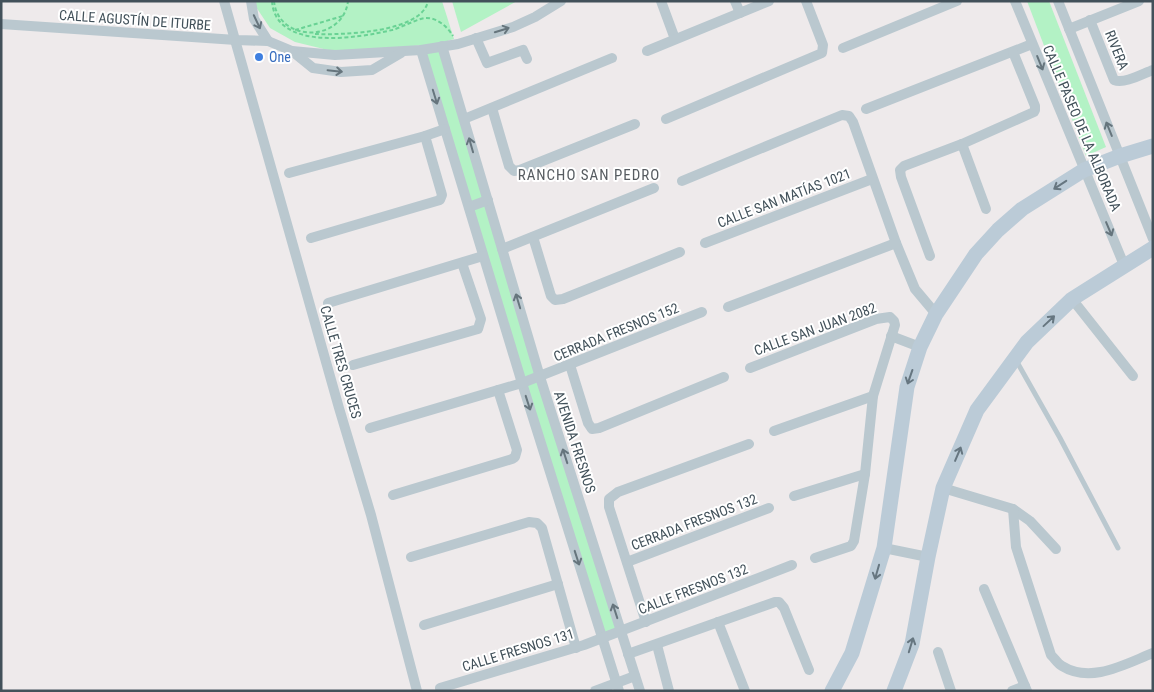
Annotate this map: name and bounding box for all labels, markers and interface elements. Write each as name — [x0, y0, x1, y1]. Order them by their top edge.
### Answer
street label: CALLE AGUSTÍN DE ITURBE — [59, 6, 212, 33]
one-way arrow — [253, 14, 263, 29]
one-way arrow — [494, 25, 510, 35]
street label: RIVERA — [1102, 28, 1132, 72]
street label: CALLE PASEO DE LA ALBORADA — [1040, 43, 1124, 213]
place label: One — [269, 49, 291, 65]
marker: One — [253, 51, 265, 63]
one-way arrow — [1035, 55, 1045, 70]
one-way arrow — [326, 66, 342, 76]
one-way arrow — [431, 89, 441, 105]
one-way arrow — [1104, 121, 1113, 137]
one-way arrow — [466, 137, 476, 153]
street label: CALLE SAN MATÍAS 1021 — [715, 164, 853, 231]
district label: RANCHO SAN PEDRO — [518, 166, 660, 184]
one-way arrow — [1053, 180, 1067, 190]
one-way arrow — [1104, 221, 1114, 236]
one-way arrow — [512, 293, 522, 309]
street label: CALLE SAN JUAN 2082 — [752, 299, 878, 359]
street label: CERRADA FRESNOS 152 — [551, 300, 681, 364]
street label: CALLE TRES CRUCES — [317, 304, 365, 420]
one-way arrow — [1042, 315, 1055, 327]
one-way arrow — [905, 369, 914, 385]
street label: AVENIDA FRESNOS — [551, 389, 599, 495]
one-way arrow — [524, 395, 533, 411]
one-way arrow — [953, 447, 963, 462]
one-way arrow — [560, 448, 570, 464]
street label: CERRADA FRESNOS 132 — [629, 491, 759, 553]
one-way arrow — [573, 550, 583, 566]
street label: CALLE FRESNOS 132 — [636, 561, 750, 617]
one-way arrow — [871, 563, 881, 579]
one-way arrow — [609, 603, 619, 619]
street label: CALLE FRESNOS 131 — [460, 625, 576, 675]
one-way arrow — [906, 637, 916, 653]

